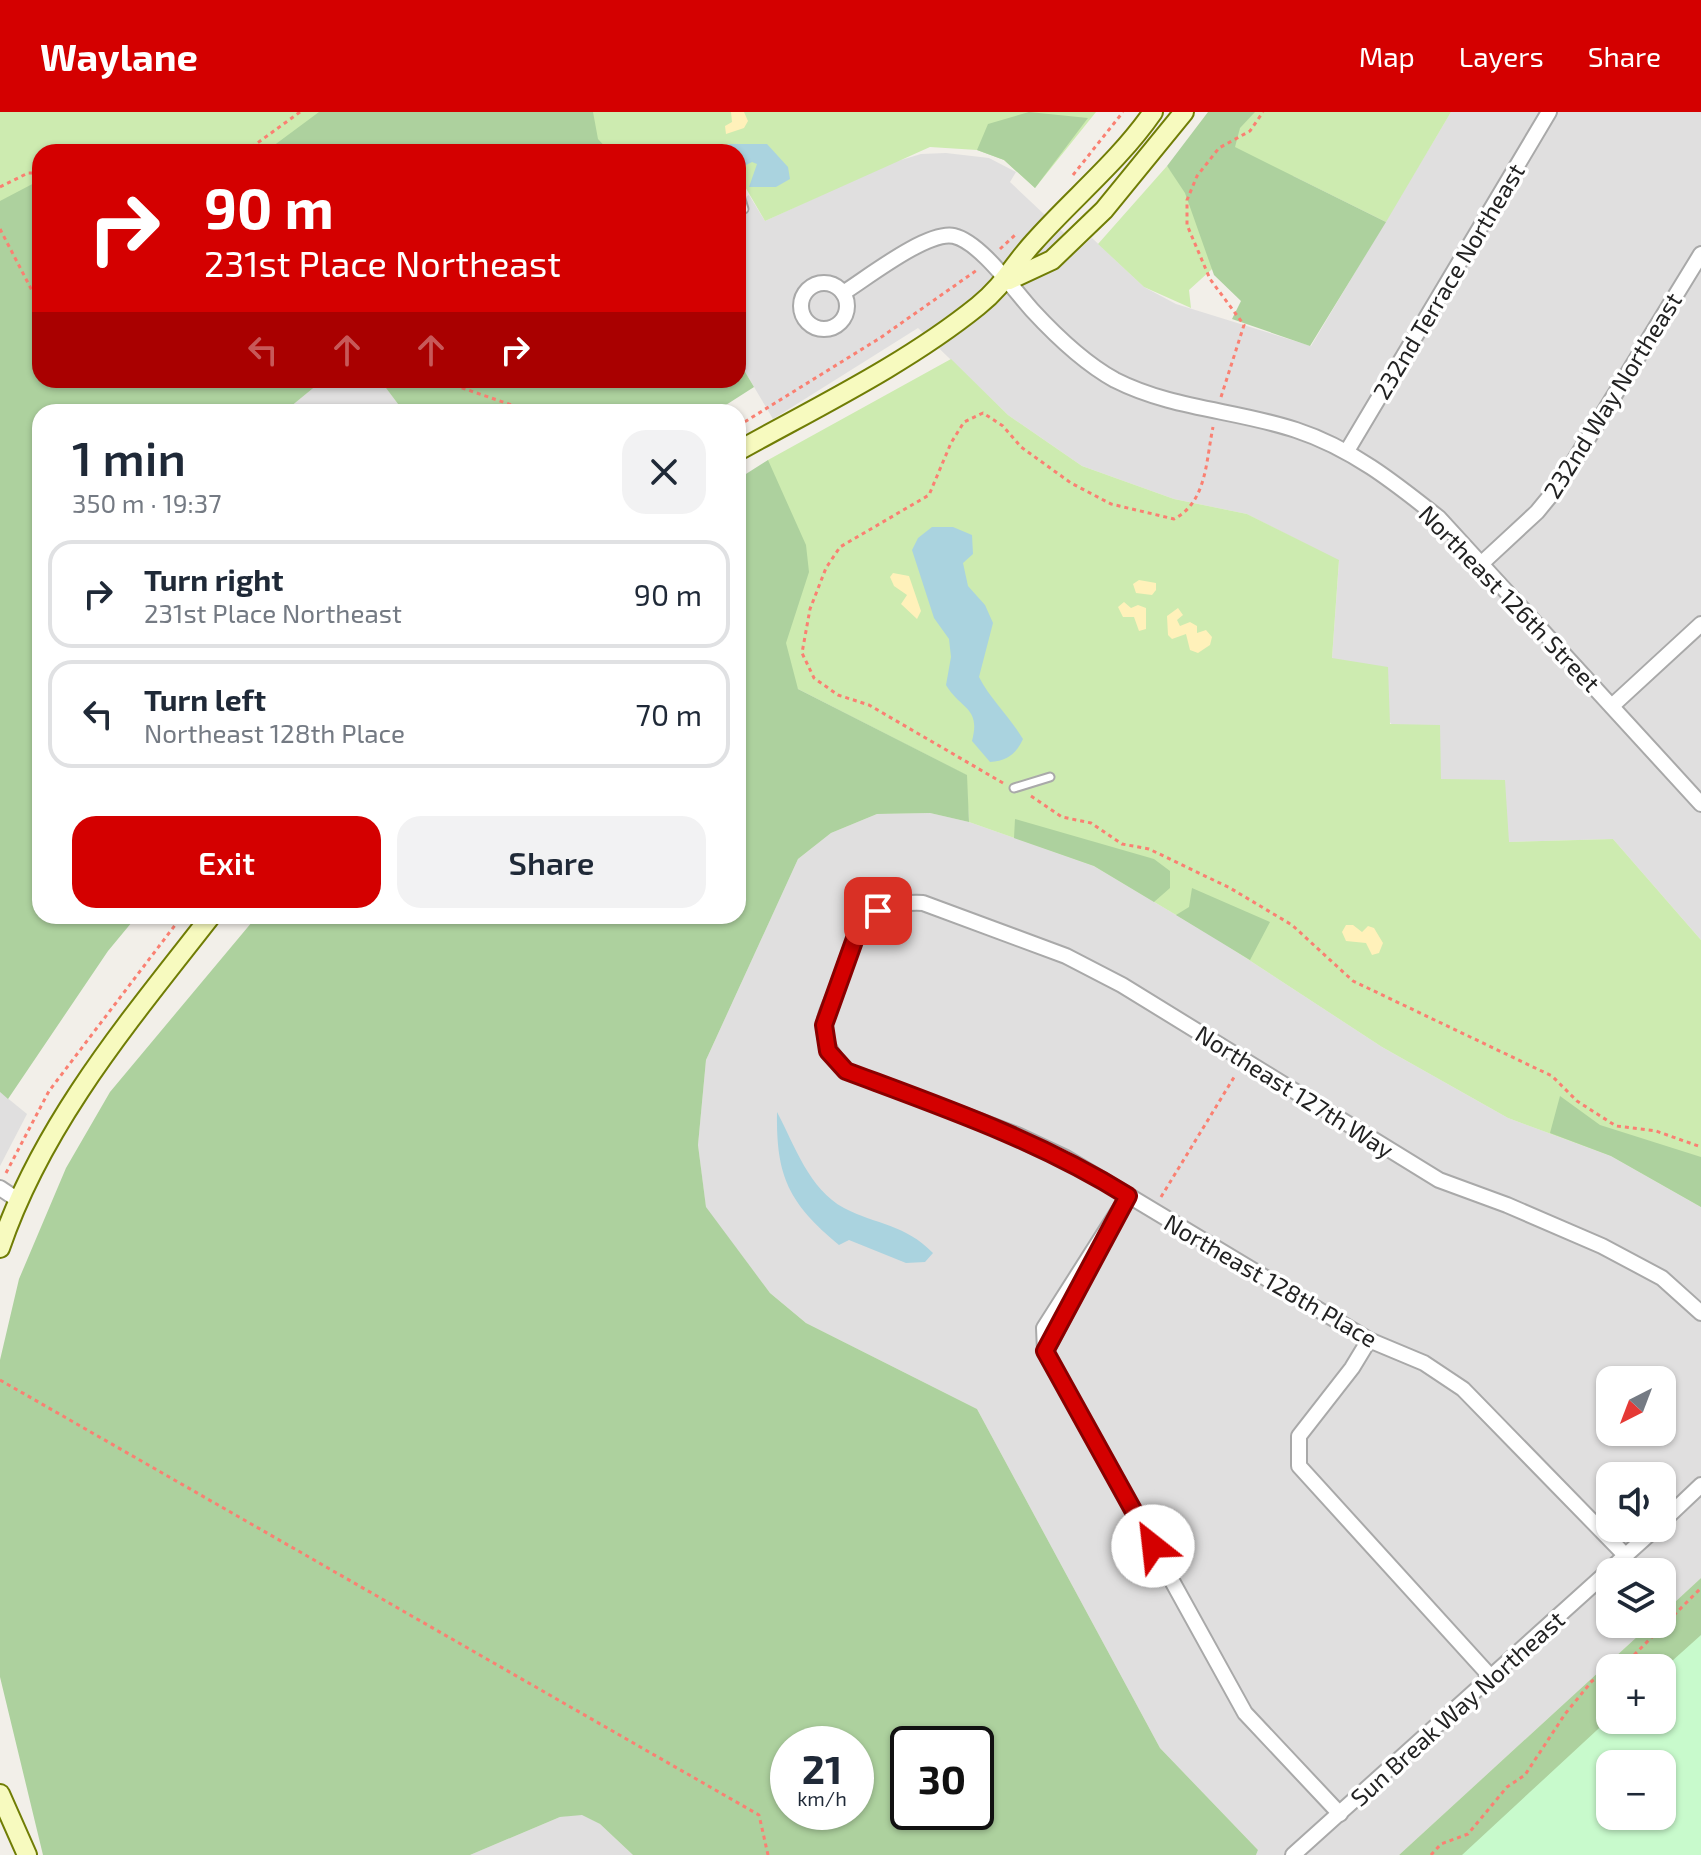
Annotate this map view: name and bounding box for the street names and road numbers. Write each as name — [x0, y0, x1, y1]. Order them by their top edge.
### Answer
street label: 232nd Terrace Northeast — [1366, 158, 1530, 404]
street label: 232nd Way Northeast — [1537, 287, 1687, 503]
street label: Northeast 126th Street — [1413, 499, 1607, 697]
street label: Northeast 127th Way — [1191, 1018, 1400, 1164]
street label: Northeast 128th Place — [1159, 1207, 1383, 1353]
street label: Sun Break Way Northeast — [1344, 1604, 1570, 1812]

